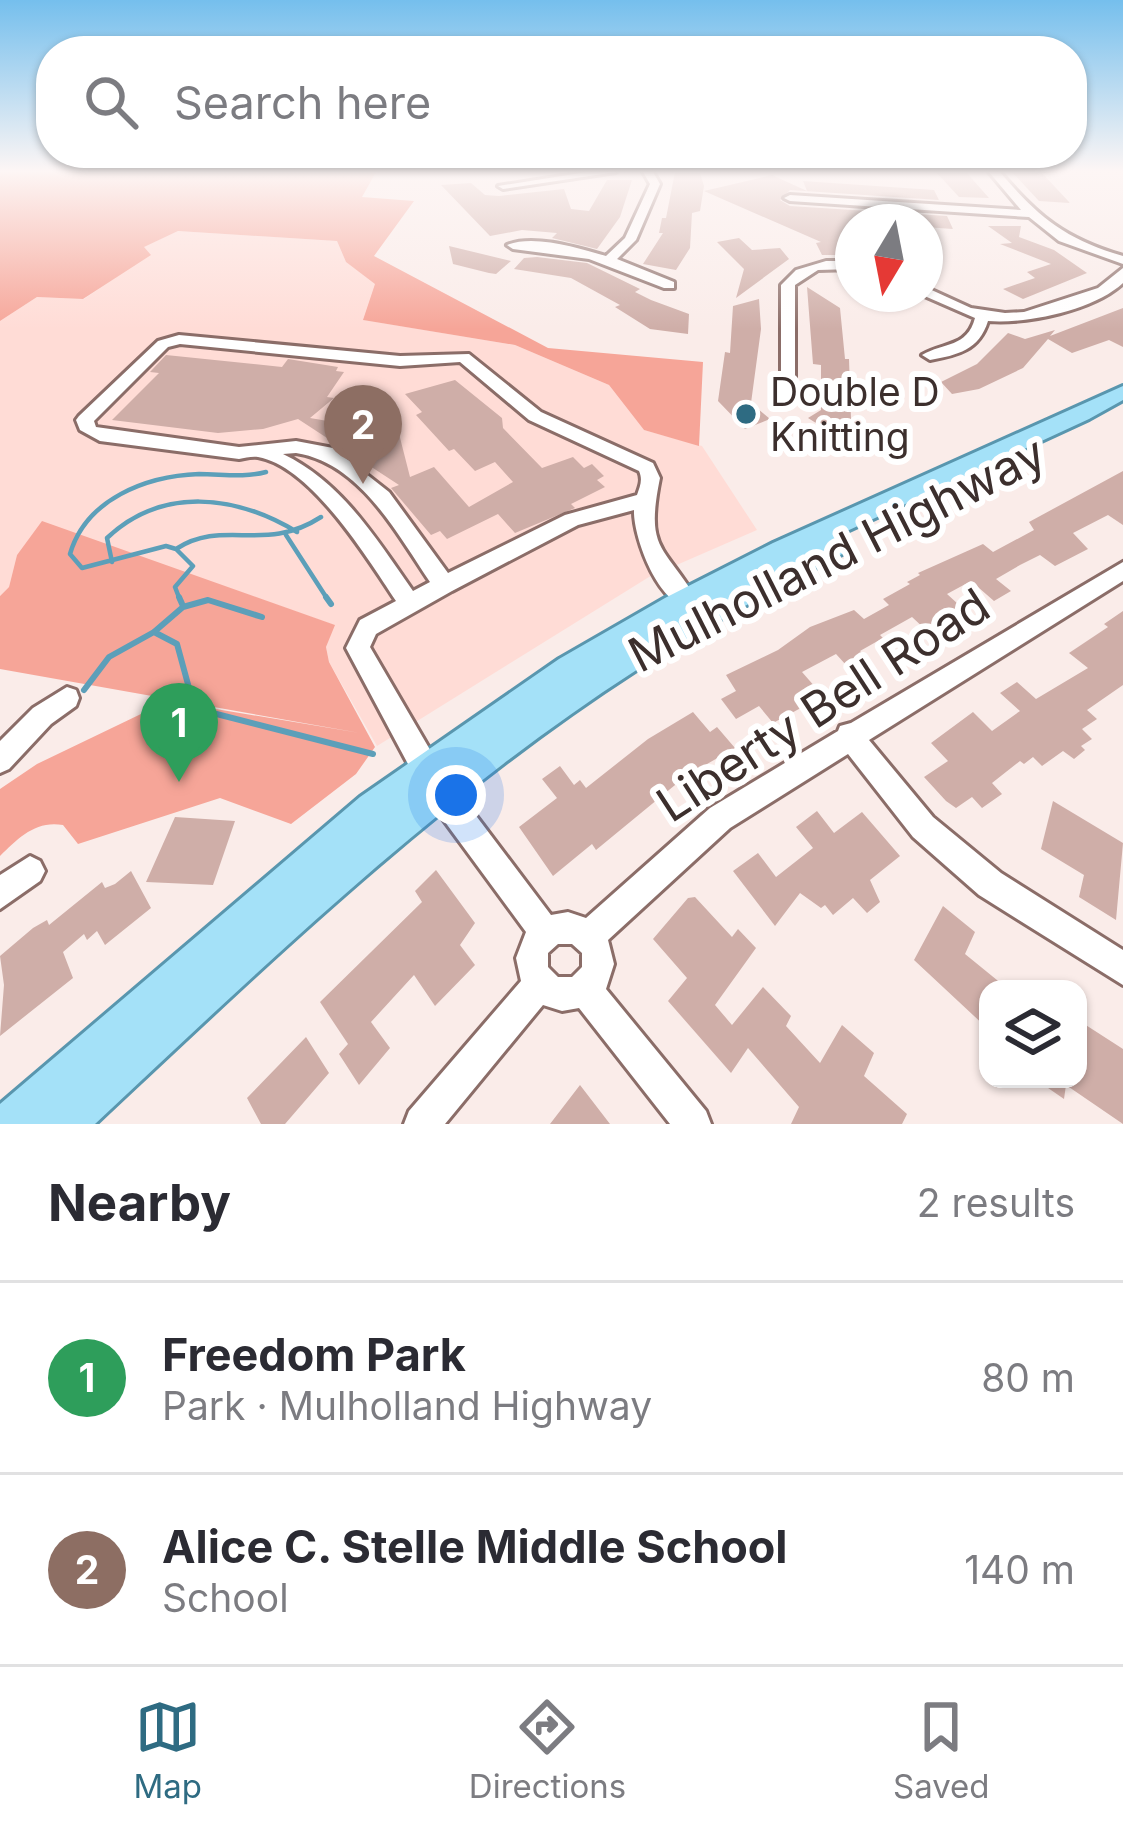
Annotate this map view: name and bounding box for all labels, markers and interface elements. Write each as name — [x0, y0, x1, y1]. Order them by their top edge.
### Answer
search box — [36, 36, 1087, 168]
icon: search — [78, 69, 144, 135]
text: Search here — [174, 75, 431, 130]
north arrow — [835, 204, 943, 312]
place label: Double D Knitting — [770, 368, 940, 460]
pin: 2 — [324, 385, 402, 484]
marker: Double D Knitting — [733, 401, 759, 427]
street label: Mulholland Highway — [619, 423, 1055, 684]
street label: Liberty Bell Road — [646, 575, 1000, 834]
pin: 1 — [140, 683, 218, 782]
your location — [426, 765, 486, 825]
map controls — [979, 980, 1087, 1088]
button: layers — [979, 980, 1087, 1088]
text: Nearby — [48, 1172, 231, 1233]
text: 2 results — [917, 1179, 1075, 1226]
text: Freedom Park — [162, 1327, 466, 1382]
text: 1 — [79, 1354, 95, 1401]
text: 80 m — [981, 1354, 1075, 1401]
text: Park · Mulholland Highway — [162, 1382, 652, 1429]
text: Alice C. Stelle Middle School — [162, 1519, 788, 1574]
text: 2 — [75, 1546, 99, 1593]
text: 140 m — [964, 1546, 1075, 1593]
text: School — [162, 1574, 289, 1621]
tab: Map — [133, 1694, 202, 1806]
tab: Directions — [469, 1694, 626, 1806]
tab: Saved — [893, 1694, 990, 1806]

